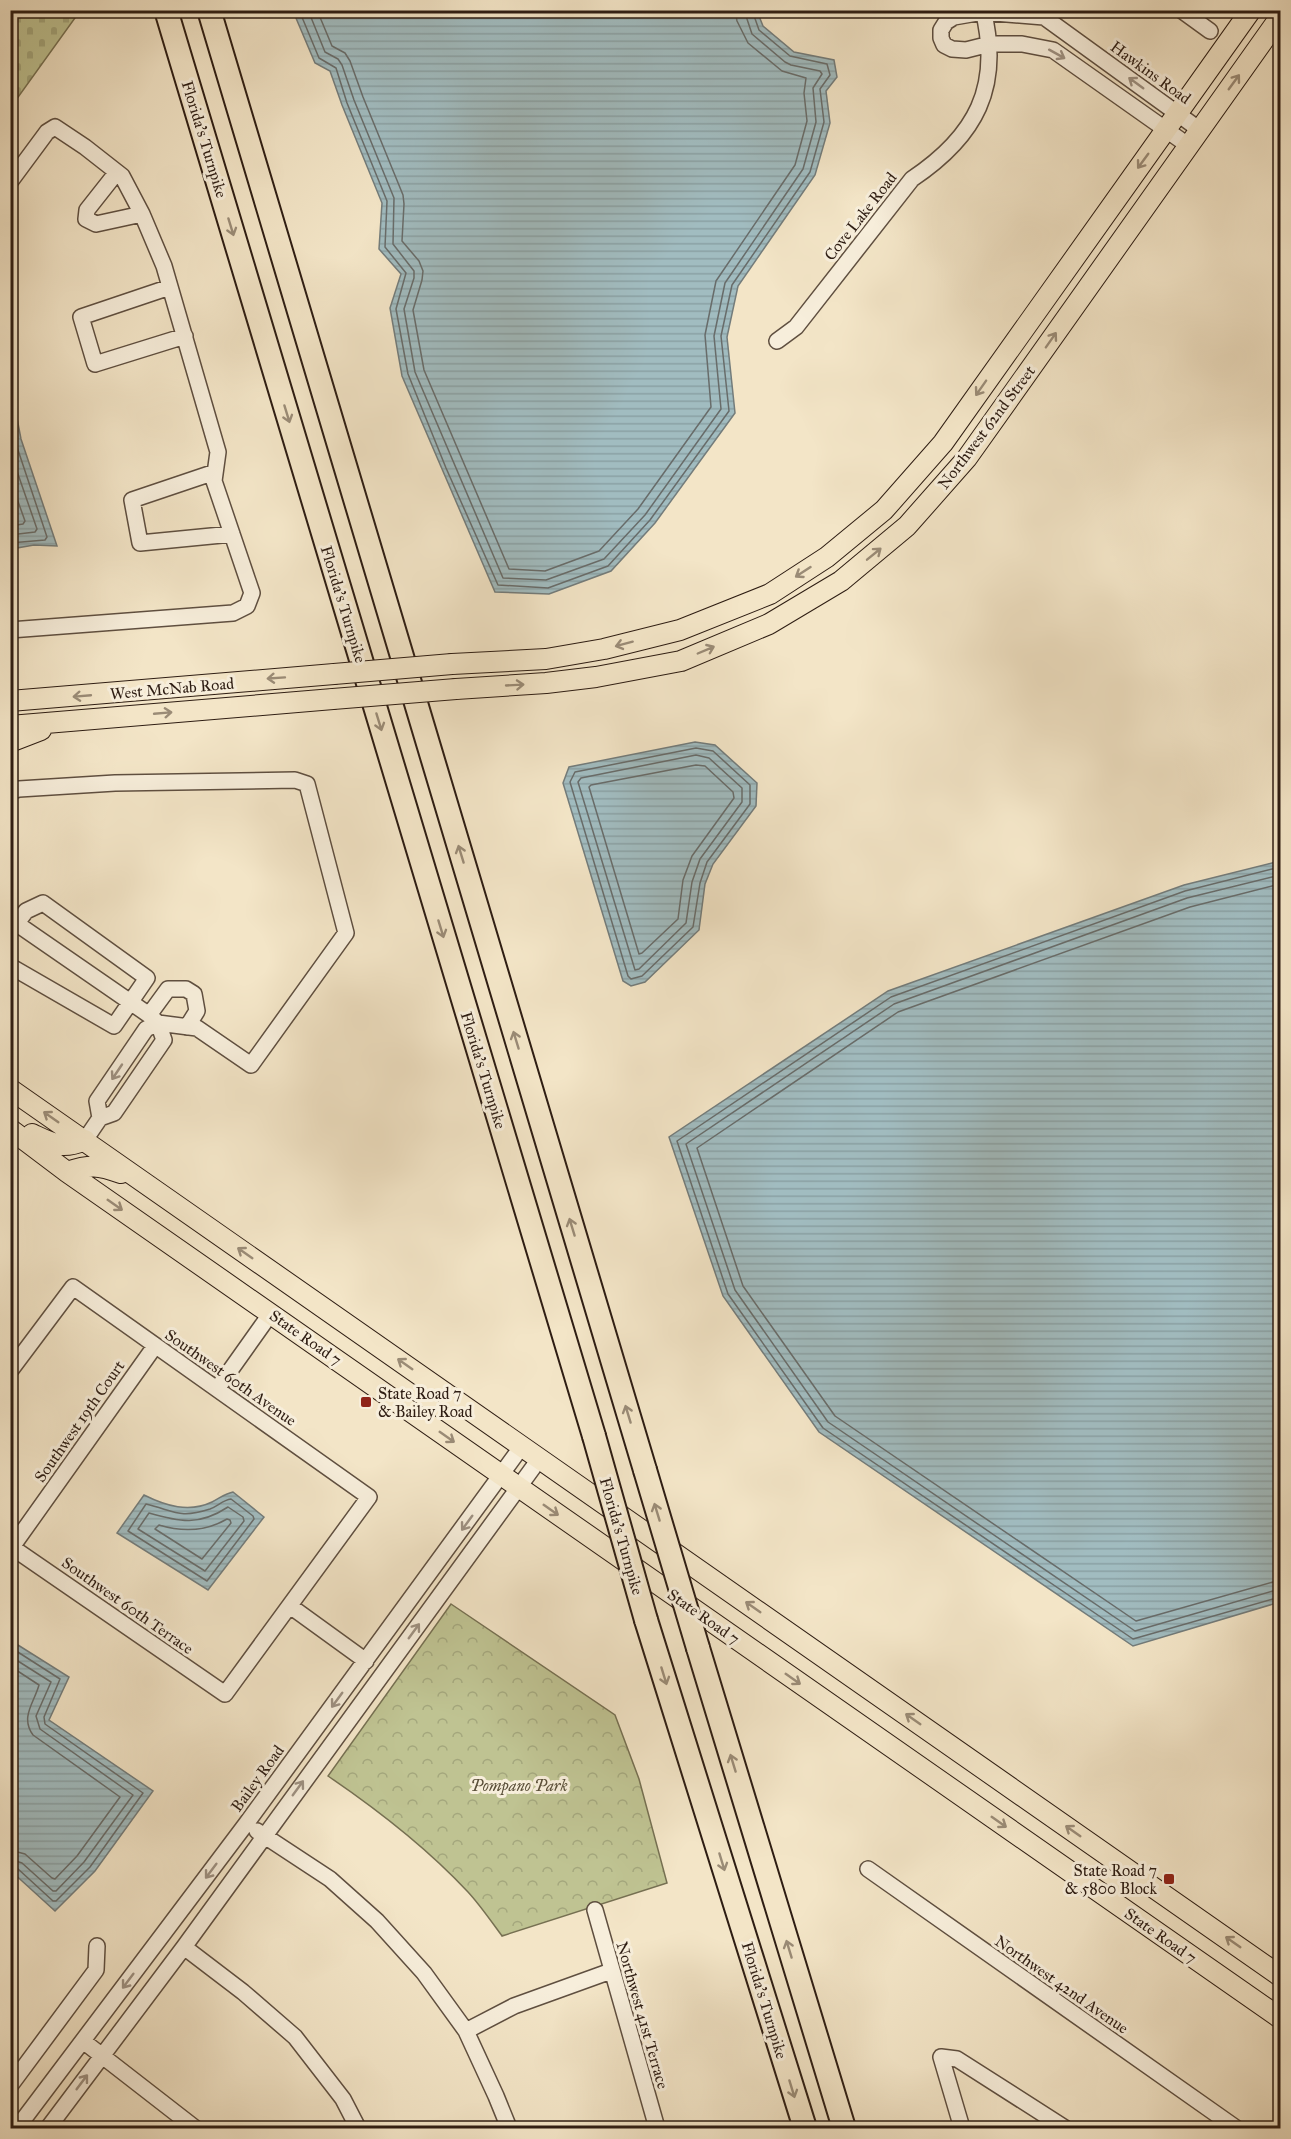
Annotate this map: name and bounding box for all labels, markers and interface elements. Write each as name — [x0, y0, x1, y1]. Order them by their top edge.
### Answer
street label: Hawkins Road — [1107, 37, 1195, 108]
one-way arrow — [1048, 48, 1065, 60]
one-way arrow — [1228, 74, 1240, 90]
one-way arrow — [1128, 77, 1144, 89]
street label: Florida's Turnpike — [178, 78, 231, 200]
one-way arrow — [1137, 152, 1149, 168]
street label: Cove Lake Road — [820, 168, 901, 264]
one-way arrow — [226, 218, 237, 237]
one-way arrow — [1045, 332, 1057, 348]
street label: Northwest 62nd Street — [934, 362, 1039, 493]
one-way arrow — [975, 379, 987, 396]
one-way arrow — [282, 404, 293, 423]
street label: Florida's Turnpike — [317, 543, 370, 665]
one-way arrow — [866, 547, 882, 560]
one-way arrow — [795, 566, 812, 579]
one-way arrow — [614, 639, 633, 651]
one-way arrow — [696, 644, 714, 656]
one-way arrow — [266, 673, 286, 684]
street label: West McNab Road — [109, 674, 235, 703]
one-way arrow — [504, 679, 524, 690]
one-way arrow — [72, 691, 92, 702]
one-way arrow — [153, 707, 172, 718]
one-way arrow — [374, 712, 385, 731]
one-way arrow — [455, 845, 466, 864]
one-way arrow — [436, 919, 447, 938]
street label: Florida's Turnpike — [457, 1009, 510, 1131]
one-way arrow — [510, 1031, 521, 1050]
one-way arrow — [110, 1063, 122, 1080]
one-way arrow — [43, 1111, 60, 1123]
one-way arrow — [106, 1199, 123, 1211]
one-way arrow — [566, 1218, 577, 1237]
one-way arrow — [238, 1247, 254, 1259]
street label: State Road 7 — [266, 1306, 345, 1369]
street label: Southwest 60th Avenue — [161, 1325, 300, 1430]
street label: Southwest 19th Court — [30, 1356, 129, 1486]
one-way arrow — [397, 1358, 414, 1370]
place label: State Road 7 & Bailey Road — [378, 1384, 473, 1421]
marker: State Road 7 & Bailey Road — [359, 1395, 373, 1409]
one-way arrow — [622, 1405, 633, 1424]
one-way arrow — [438, 1431, 455, 1443]
street label: Florida's Turnpike — [596, 1475, 647, 1597]
one-way arrow — [651, 1503, 662, 1522]
one-way arrow — [542, 1504, 558, 1516]
one-way arrow — [461, 1514, 473, 1530]
street label: Southwest 60th Terrace — [58, 1553, 197, 1658]
street label: State Road 7 — [664, 1585, 743, 1648]
one-way arrow — [745, 1601, 762, 1613]
one-way arrow — [408, 1623, 420, 1639]
one-way arrow — [659, 1666, 670, 1685]
one-way arrow — [785, 1673, 801, 1685]
one-way arrow — [331, 1691, 343, 1707]
one-way arrow — [905, 1713, 921, 1725]
street label: Bailey Road — [227, 1741, 288, 1815]
one-way arrow — [726, 1754, 737, 1773]
park label: Pompano Park — [470, 1776, 568, 1796]
one-way arrow — [292, 1780, 305, 1796]
one-way arrow — [990, 1816, 1007, 1828]
one-way arrow — [1065, 1825, 1081, 1837]
one-way arrow — [717, 1852, 728, 1871]
place label: State Road 7 & 5800 Block — [1065, 1861, 1158, 1898]
one-way arrow — [205, 1862, 218, 1878]
marker: State Road 7 & 5800 Block — [1162, 1872, 1176, 1886]
street label: State Road 7 — [1121, 1904, 1200, 1967]
street label: Northwest 42nd Avenue — [991, 1931, 1132, 2038]
one-way arrow — [1225, 1936, 1241, 1948]
street label: Northwest 41st Terrace — [612, 1939, 673, 2091]
street label: Florida's Turnpike — [738, 1939, 791, 2061]
one-way arrow — [783, 1940, 794, 1959]
one-way arrow — [122, 1973, 135, 1989]
one-way arrow — [76, 2075, 89, 2091]
one-way arrow — [787, 2079, 798, 2098]

